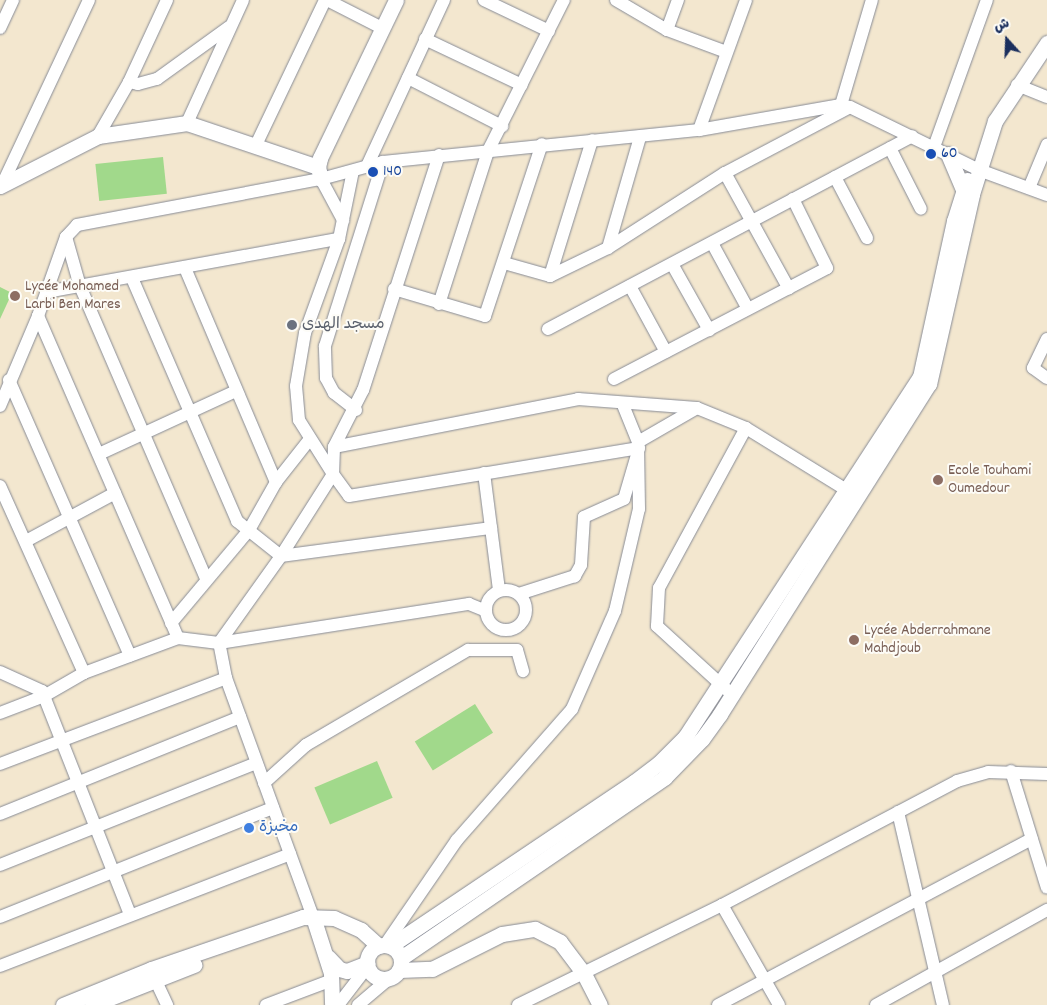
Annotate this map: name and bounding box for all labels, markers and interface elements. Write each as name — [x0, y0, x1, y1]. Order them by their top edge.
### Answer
text: ش — [991, 14, 1013, 38]
north arrow — [982, 15, 1032, 65]
place label: 60 — [941, 144, 958, 164]
marker: 60 — [925, 148, 937, 160]
place label: 140 — [383, 162, 402, 182]
marker: 140 — [367, 166, 379, 178]
place label: Lycée Mohamed Larbi Ben Mares — [25, 277, 121, 315]
marker: Lycée Mohamed Larbi Ben Mares — [9, 290, 21, 302]
place label: مسجد الهدى — [302, 315, 385, 335]
marker: مسجد الهدى — [286, 319, 298, 331]
place label: Ecole Touhami Oumedour — [948, 461, 1031, 499]
marker: Ecole Touhami Oumedour — [932, 474, 944, 486]
place label: Lycée Abderrahmane Mahdjoub — [864, 621, 991, 659]
marker: Lycée Abderrahmane Mahdjoub — [848, 634, 860, 646]
place label: مخبزة — [259, 818, 298, 838]
marker: مخبزة — [243, 822, 255, 834]

